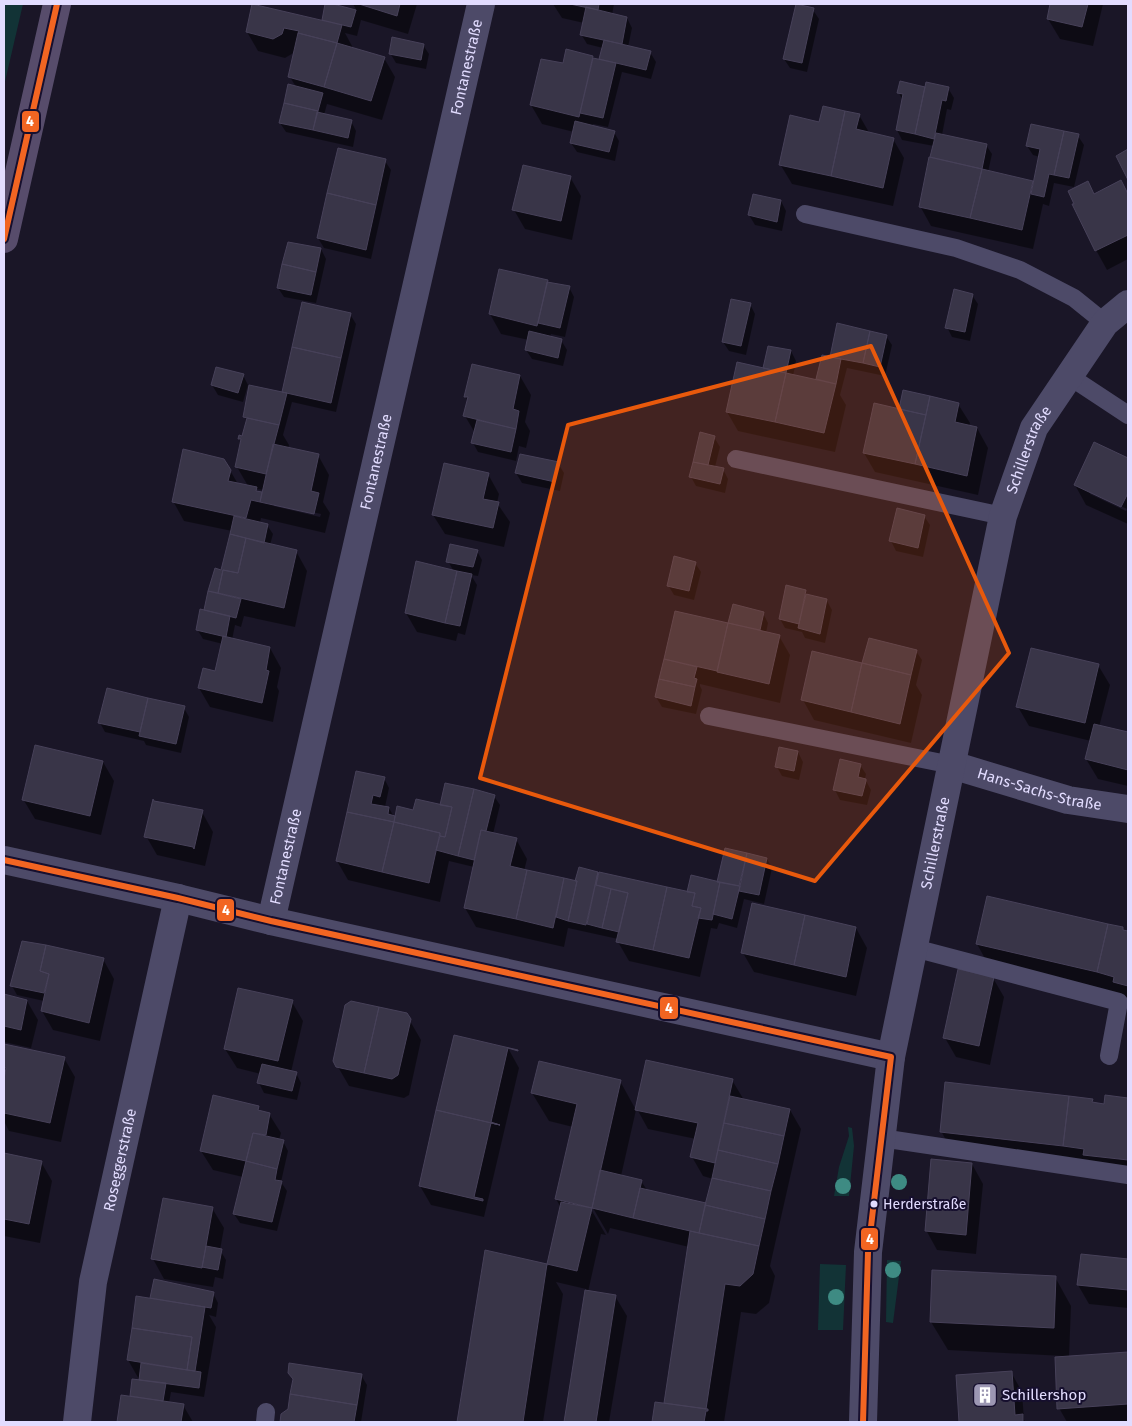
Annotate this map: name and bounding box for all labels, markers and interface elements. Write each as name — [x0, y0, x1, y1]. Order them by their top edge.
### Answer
street label: Fontanestraße — [447, 17, 486, 117]
line badge: 4 — [21, 110, 40, 133]
text: 4 — [26, 113, 34, 130]
street label: Schillerstraße — [1003, 402, 1055, 496]
street label: Fontanestraße — [356, 412, 396, 512]
street label: Hans-Sachs-Straße — [975, 764, 1103, 814]
street label: Schillerstraße — [917, 795, 954, 891]
street label: Fontanestraße — [266, 807, 305, 906]
line badge: 4 — [216, 898, 235, 922]
text: 4 — [222, 902, 230, 919]
line badge: 4 — [659, 996, 679, 1020]
text: 4 — [665, 1000, 673, 1017]
street label: Roseggerstraße — [100, 1107, 140, 1213]
place label: Herderstraße — [883, 1196, 966, 1213]
marker: Herderstraße — [869, 1199, 879, 1209]
line badge: 4 — [860, 1227, 879, 1251]
text: 4 — [866, 1231, 874, 1248]
building icon: Schillershop — [972, 1382, 998, 1408]
place label: Schillershop — [1002, 1386, 1086, 1404]

